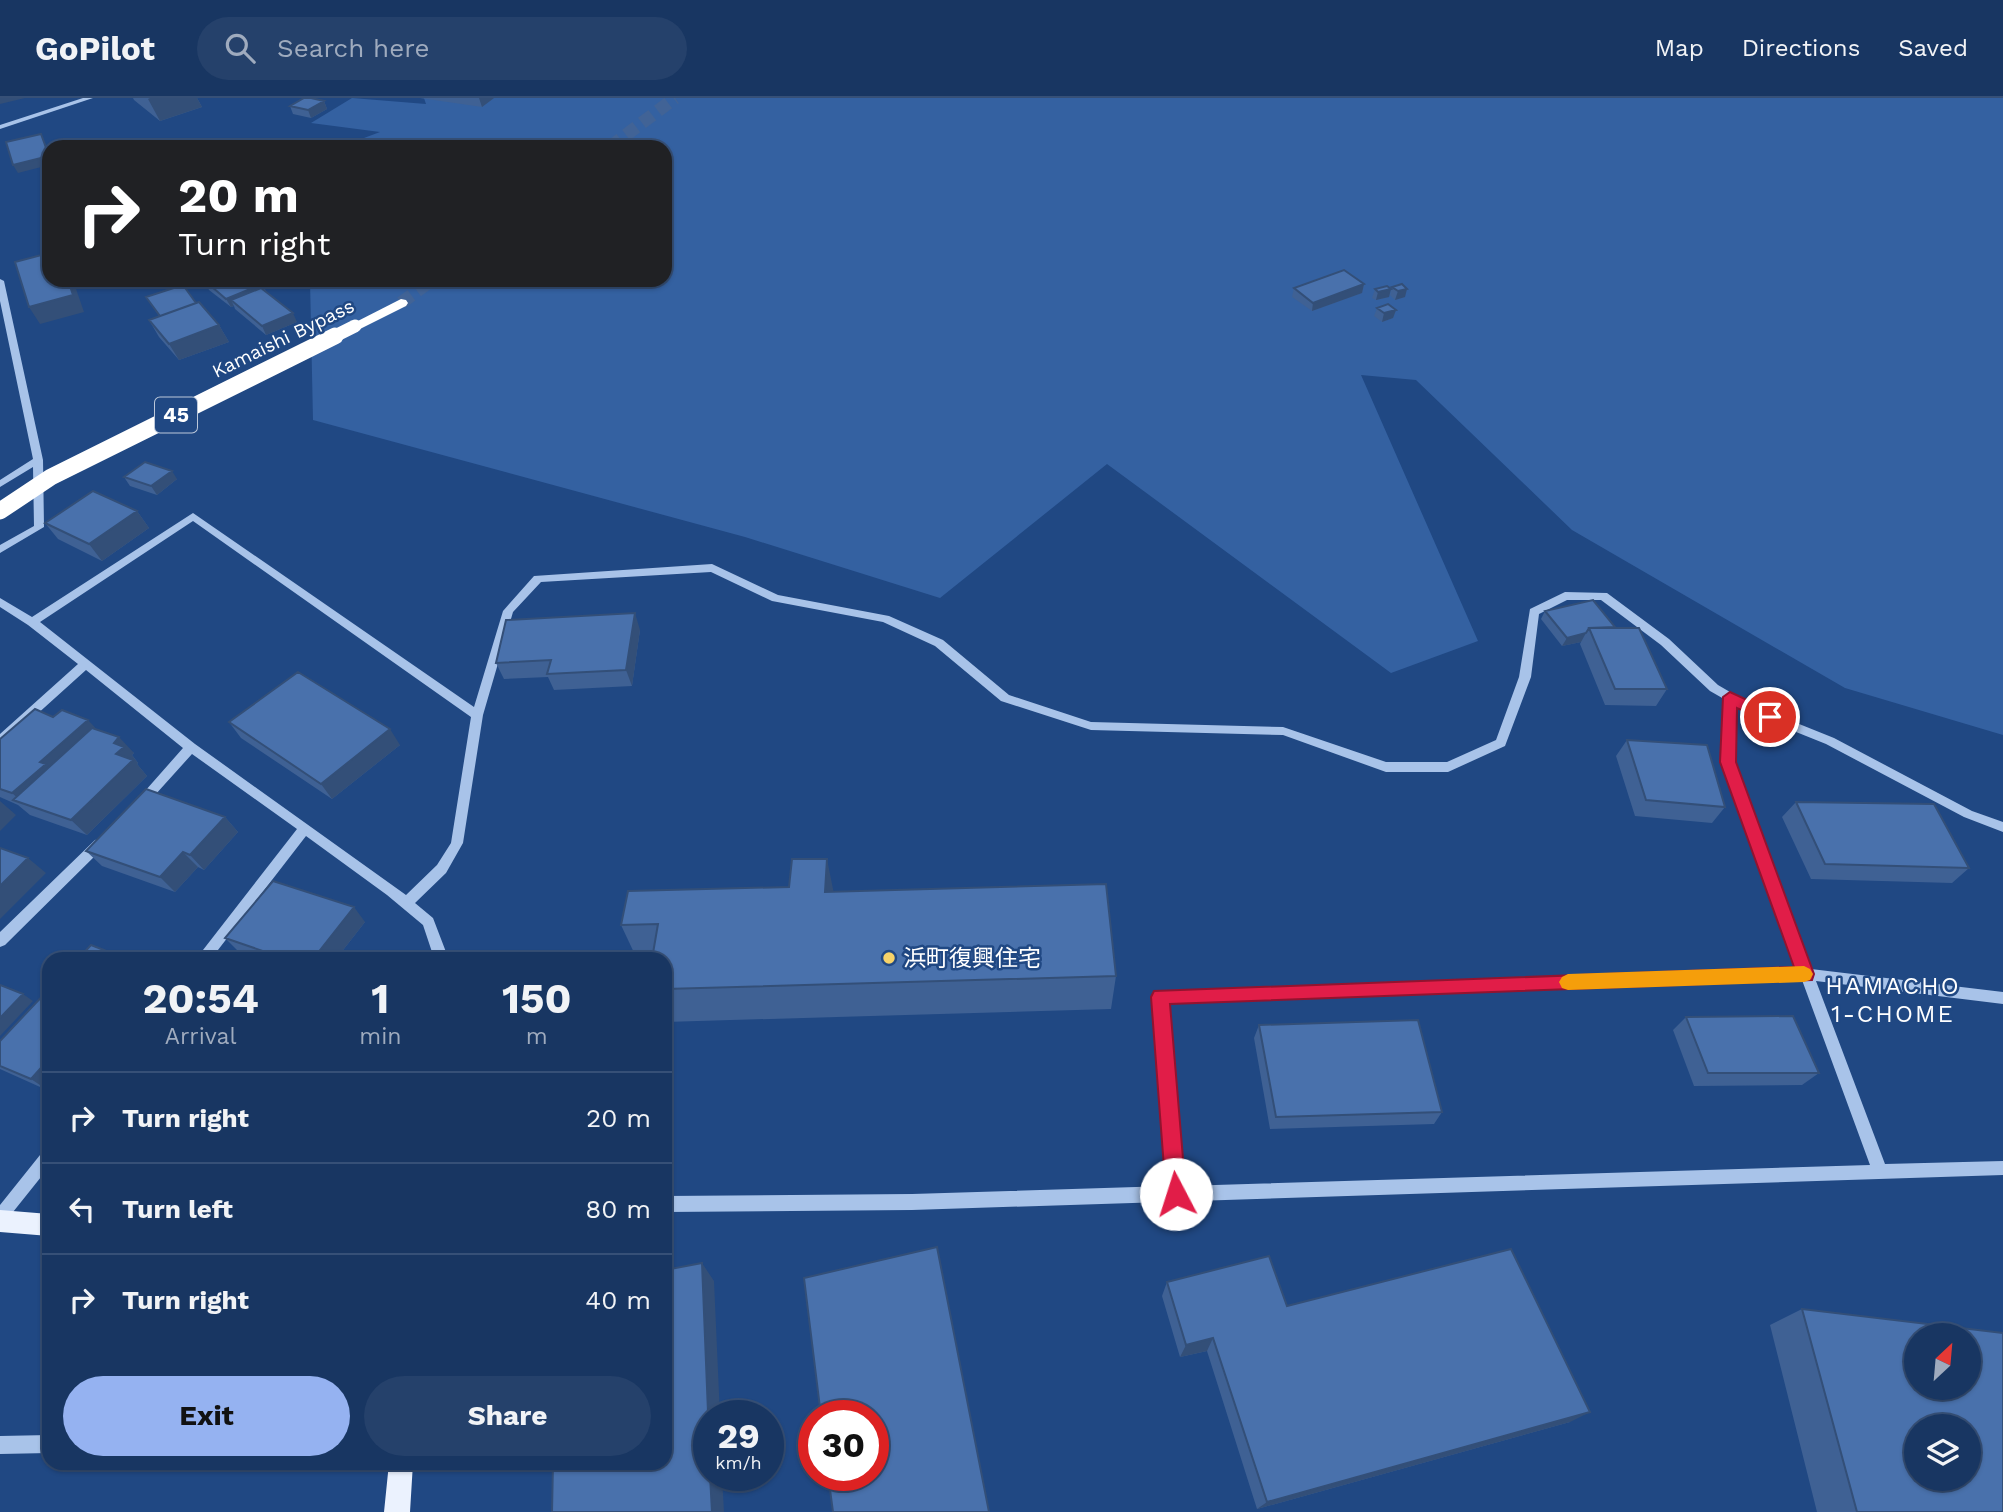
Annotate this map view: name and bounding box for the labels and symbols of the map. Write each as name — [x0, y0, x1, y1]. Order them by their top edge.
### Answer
street label: Kamaishi Bypass — [208, 294, 358, 383]
road number: 45 — [155, 398, 197, 432]
pin — [1740, 687, 1800, 747]
place label: 浜町復興住宅 — [903, 945, 1041, 972]
marker: 浜町復興住宅 — [881, 950, 897, 966]
district label: HAMACHO 1-CHOME — [1825, 972, 1961, 1028]
position arrow — [1139, 1157, 1213, 1231]
north arrow — [1904, 1323, 1981, 1400]
speed limit sign: 30 — [798, 1400, 889, 1491]

